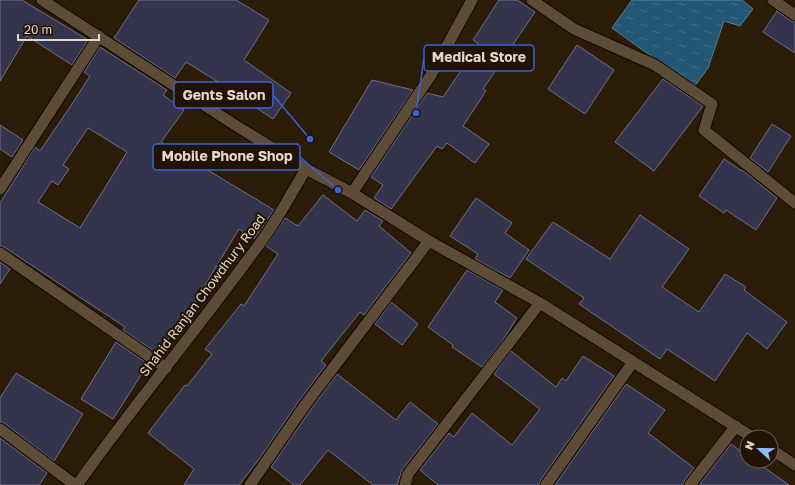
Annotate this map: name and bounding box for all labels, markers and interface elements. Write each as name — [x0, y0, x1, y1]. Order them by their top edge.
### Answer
scale bar — [18, 16, 99, 42]
text: 20 m — [24, 22, 52, 37]
callout: Medical Store — [424, 45, 534, 71]
text: Medical Store — [432, 48, 526, 65]
callout: Gents Salon — [174, 82, 273, 108]
text: Gents Salon — [183, 86, 265, 103]
callout: Mobile Phone Shop — [153, 144, 300, 170]
text: Mobile Phone Shop — [161, 147, 293, 164]
street label: Shahid Ranjan Chowdhury Road — [136, 211, 268, 379]
north arrow — [739, 429, 779, 469]
text: N — [742, 439, 757, 451]

